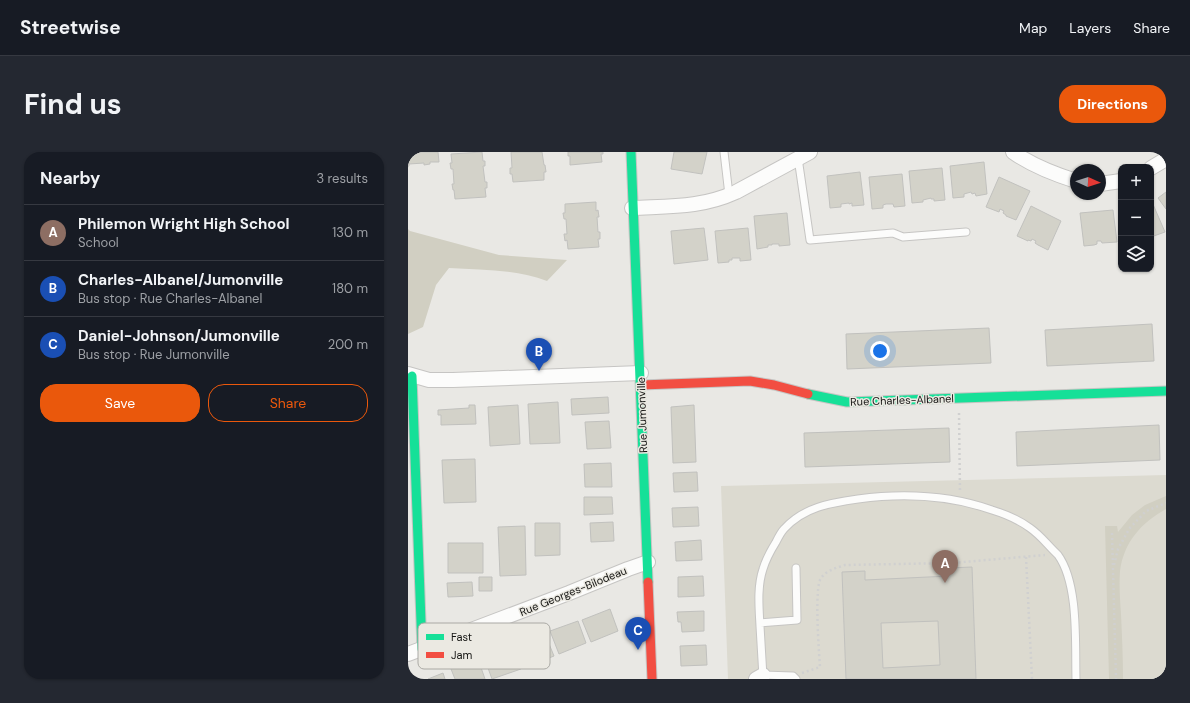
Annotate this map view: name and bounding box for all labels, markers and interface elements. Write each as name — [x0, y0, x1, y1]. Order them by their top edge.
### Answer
text: Streetwise — [20, 15, 121, 40]
text: Map — [1019, 19, 1047, 37]
text: Layers — [1069, 19, 1111, 37]
text: Share — [1133, 19, 1170, 37]
button: Directions — [1059, 85, 1166, 123]
text: Find us — [24, 86, 122, 123]
north arrow — [1070, 164, 1106, 200]
map controls — [1118, 164, 1154, 272]
button: + — [1118, 164, 1154, 200]
text: Nearby — [40, 167, 100, 189]
text: 3 results — [316, 170, 368, 187]
button: − — [1118, 200, 1154, 236]
text: Philemon Wright High School — [78, 214, 290, 234]
text: A — [48, 224, 58, 241]
text: 130 m — [332, 224, 368, 241]
text: School — [78, 234, 119, 251]
button: layers — [1118, 236, 1154, 272]
text: Charles-Albanel/Jumonville — [78, 270, 283, 290]
text: B — [49, 280, 57, 297]
text: 180 m — [332, 280, 368, 297]
text: Bus stop · Rue Charles-Albanel — [78, 290, 262, 307]
text: Daniel-Johnson/Jumonville — [78, 326, 280, 346]
text: C — [48, 336, 58, 353]
text: 200 m — [328, 336, 368, 353]
pin: B — [526, 338, 552, 371]
your location — [870, 341, 890, 361]
text: Bus stop · Rue Jumonville — [78, 346, 230, 363]
street label: Rue Jumonville — [634, 377, 650, 453]
button: Save — [40, 384, 200, 422]
button: Share — [208, 384, 368, 422]
street label: Rue Charles-Albanel — [850, 391, 954, 409]
pin: A — [932, 550, 958, 583]
street label: Rue Georges-Bilodeau — [517, 563, 629, 619]
pin: C — [625, 617, 651, 650]
legend — [418, 623, 550, 669]
text: Fast — [451, 630, 472, 644]
text: Jam — [451, 648, 472, 662]

